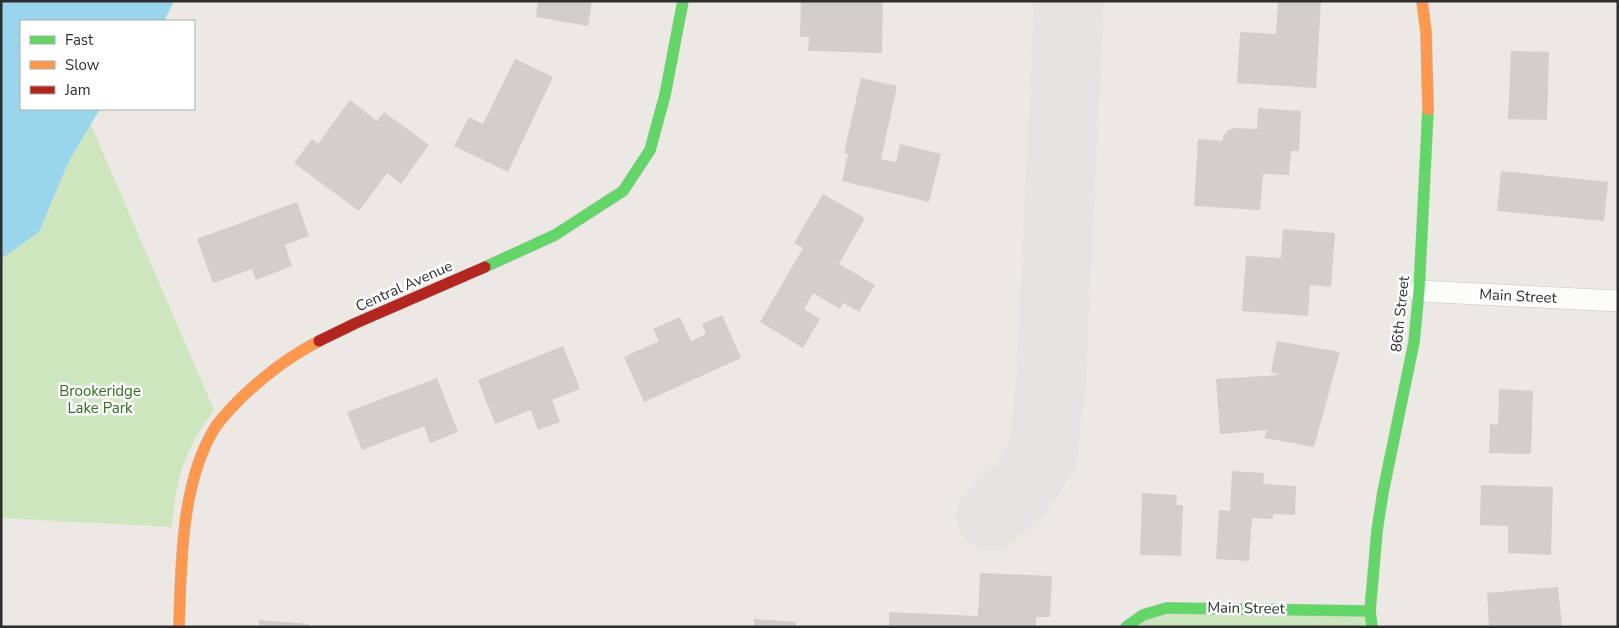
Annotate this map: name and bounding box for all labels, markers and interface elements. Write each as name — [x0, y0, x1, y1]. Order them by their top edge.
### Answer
legend — [20, 20, 195, 110]
text: Fast — [65, 30, 94, 50]
text: Slow — [65, 55, 100, 75]
text: Jam — [64, 80, 91, 100]
street label: Central Avenue — [352, 256, 456, 316]
street label: 86th Street — [1386, 274, 1414, 353]
street label: Main Street — [1479, 284, 1558, 308]
park label: Brookeridge Lake Park — [59, 381, 141, 418]
street label: Main Street — [1207, 597, 1286, 619]

